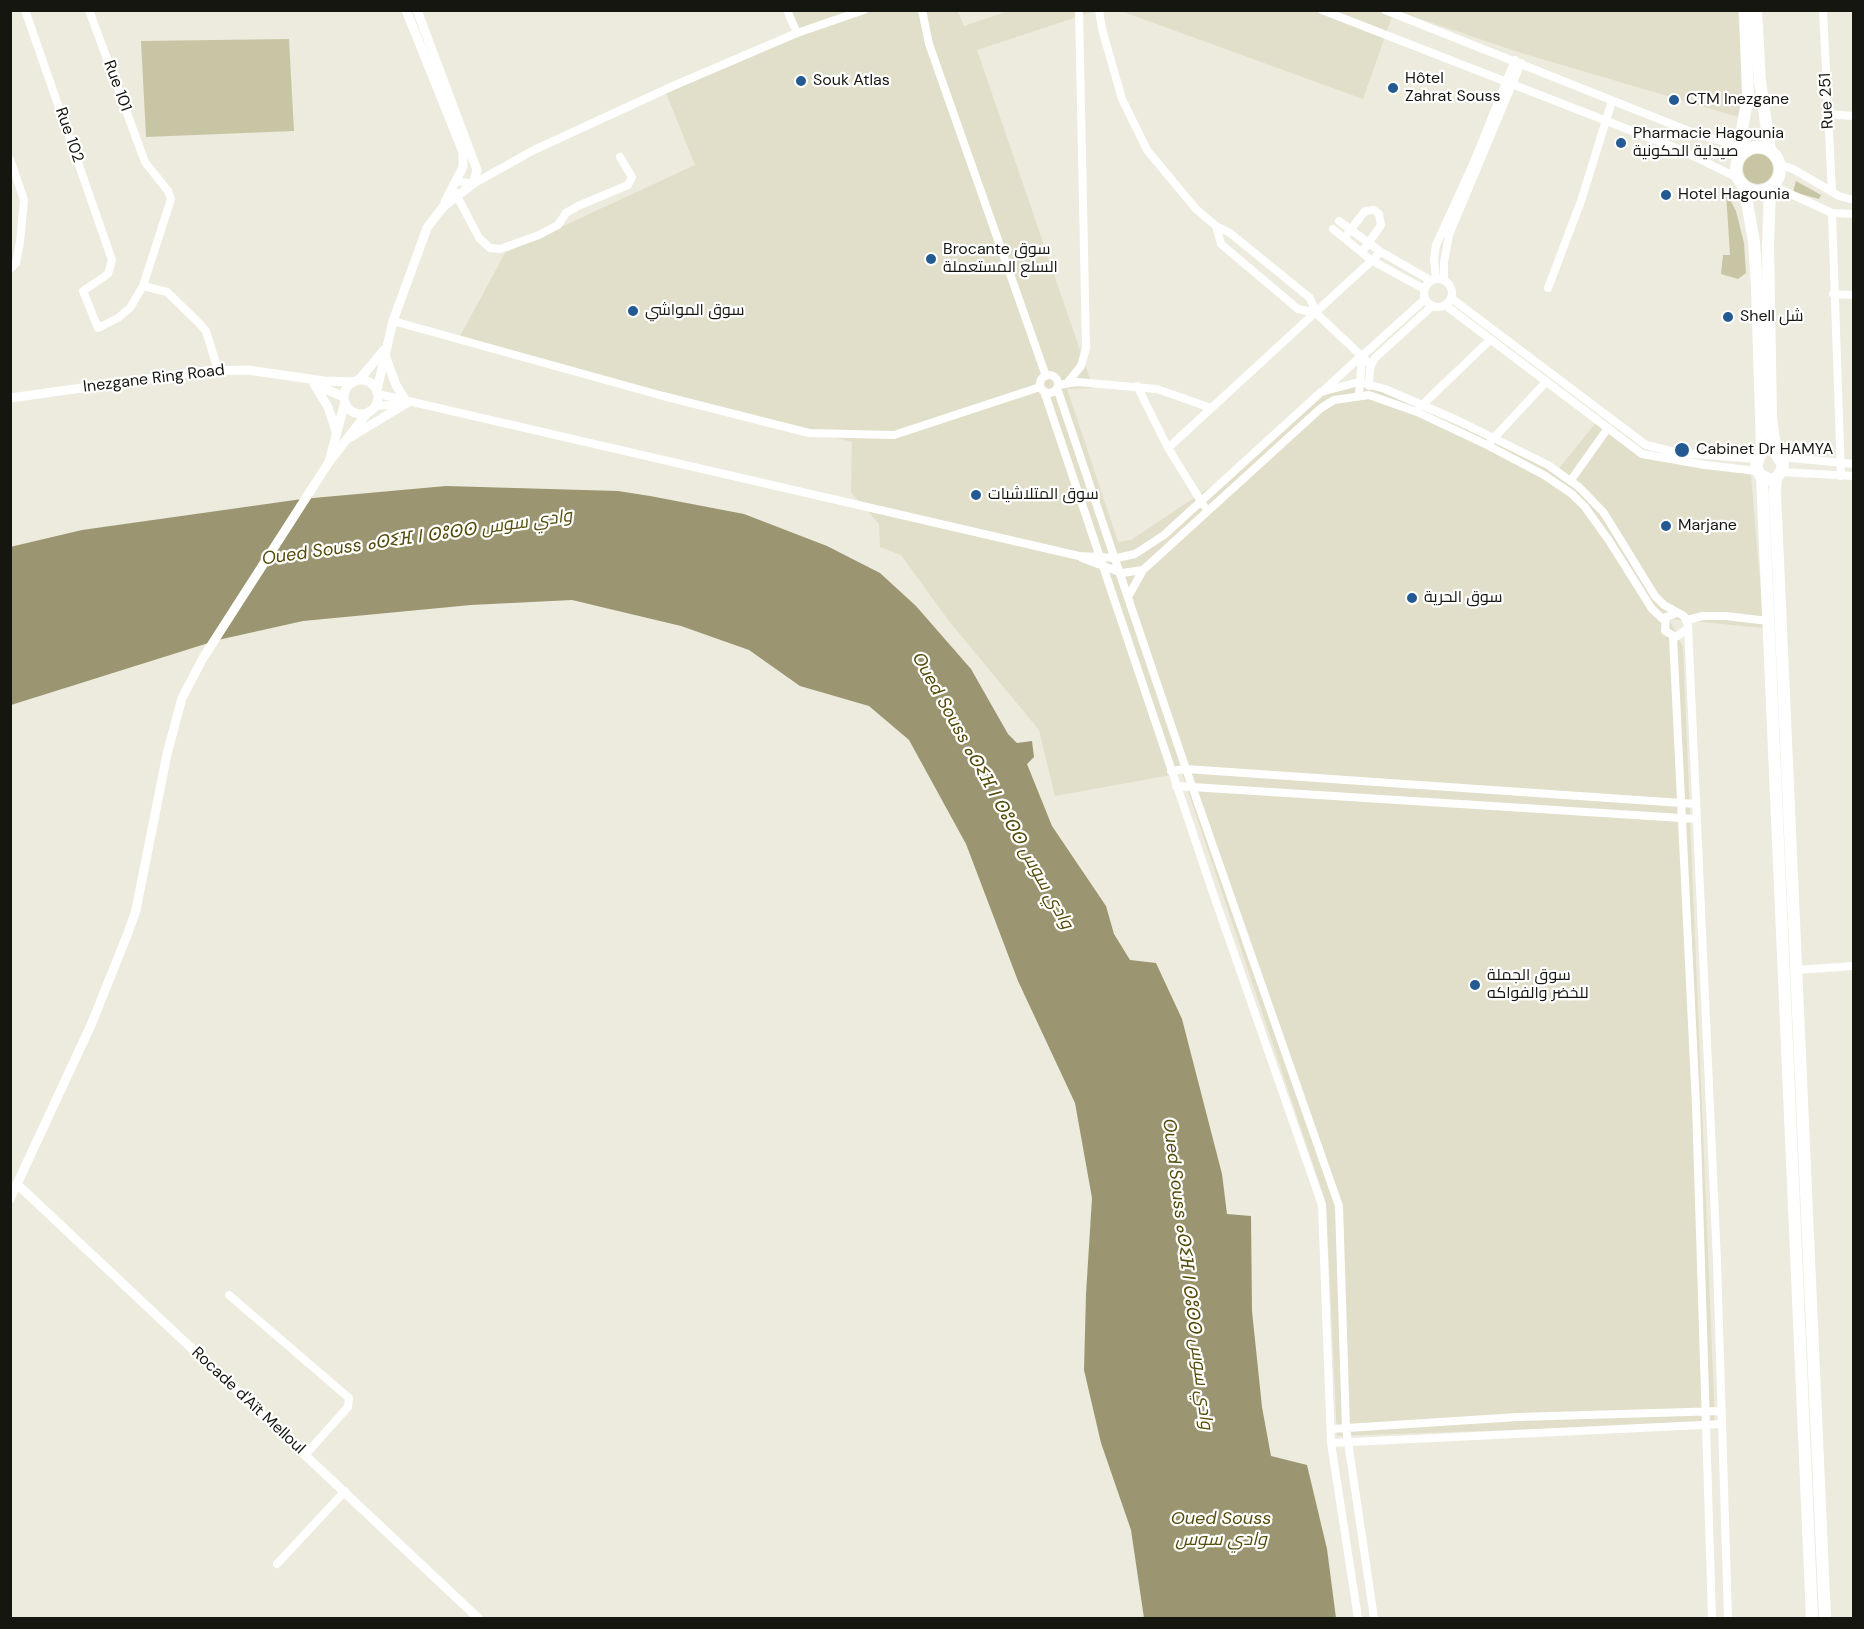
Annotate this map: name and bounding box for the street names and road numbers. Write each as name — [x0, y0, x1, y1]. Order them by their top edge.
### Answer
street label: Rue 101 — [99, 58, 135, 114]
street label: Rue 251 — [1816, 73, 1838, 129]
street label: Rue 102 — [51, 105, 87, 165]
street label: Inezgane Ring Road — [82, 361, 226, 397]
street label: Rocade d'Aït Melloul — [187, 1344, 309, 1458]

